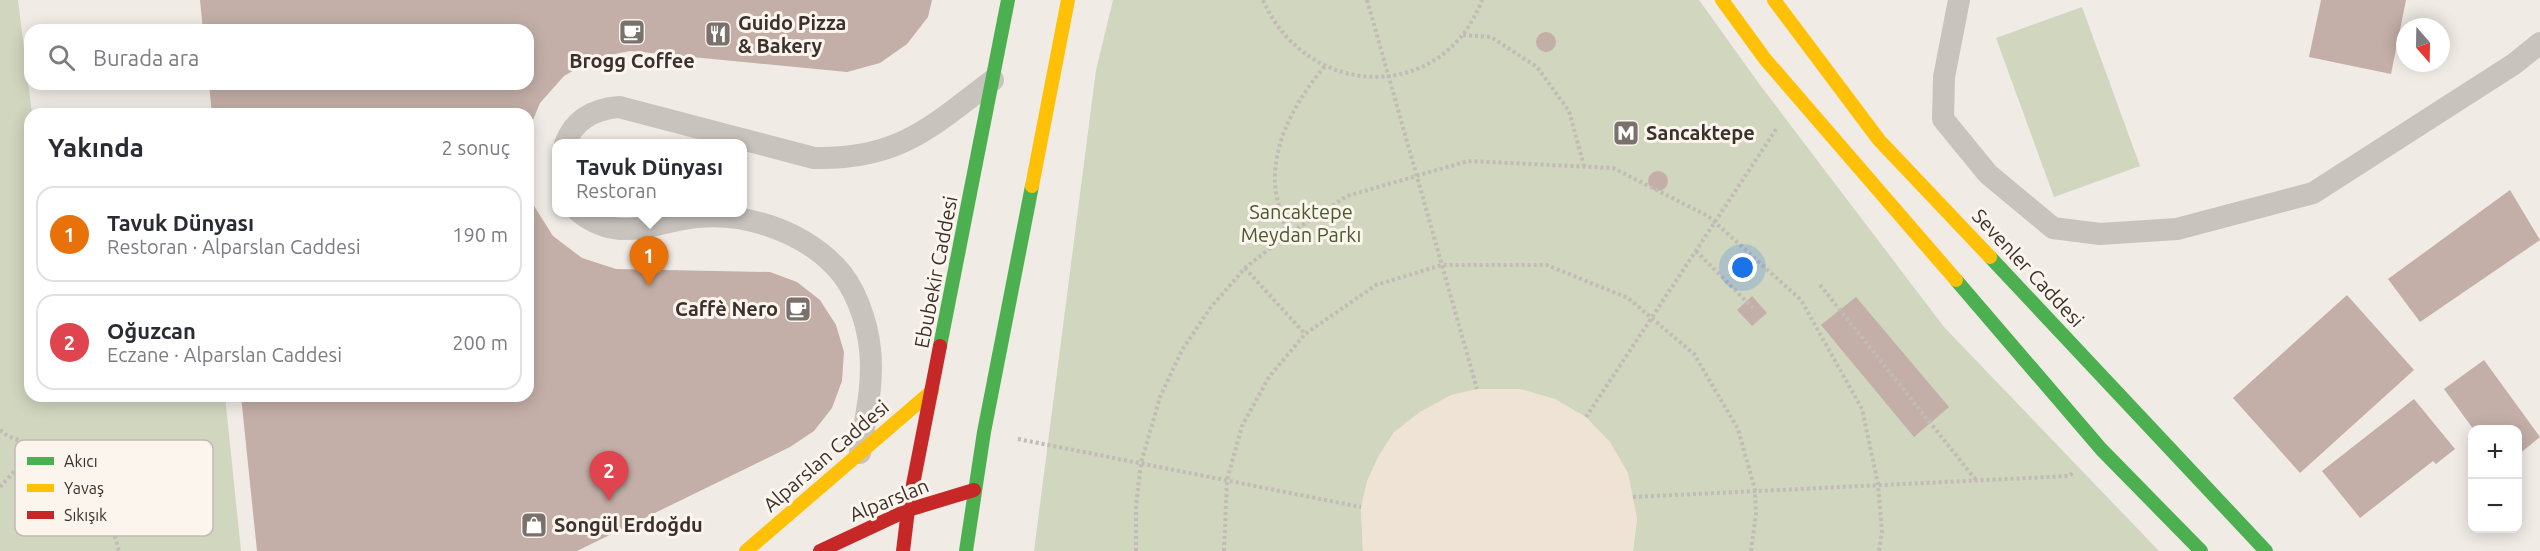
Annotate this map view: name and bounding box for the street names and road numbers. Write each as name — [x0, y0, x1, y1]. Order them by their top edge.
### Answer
street label: Ebubekir Caddesi — [909, 194, 962, 350]
street label: Sevenler Caddesi — [1968, 204, 2089, 331]
street label: Alparslan Caddesi — [758, 395, 894, 517]
street label: Alparslan — [846, 473, 932, 527]

